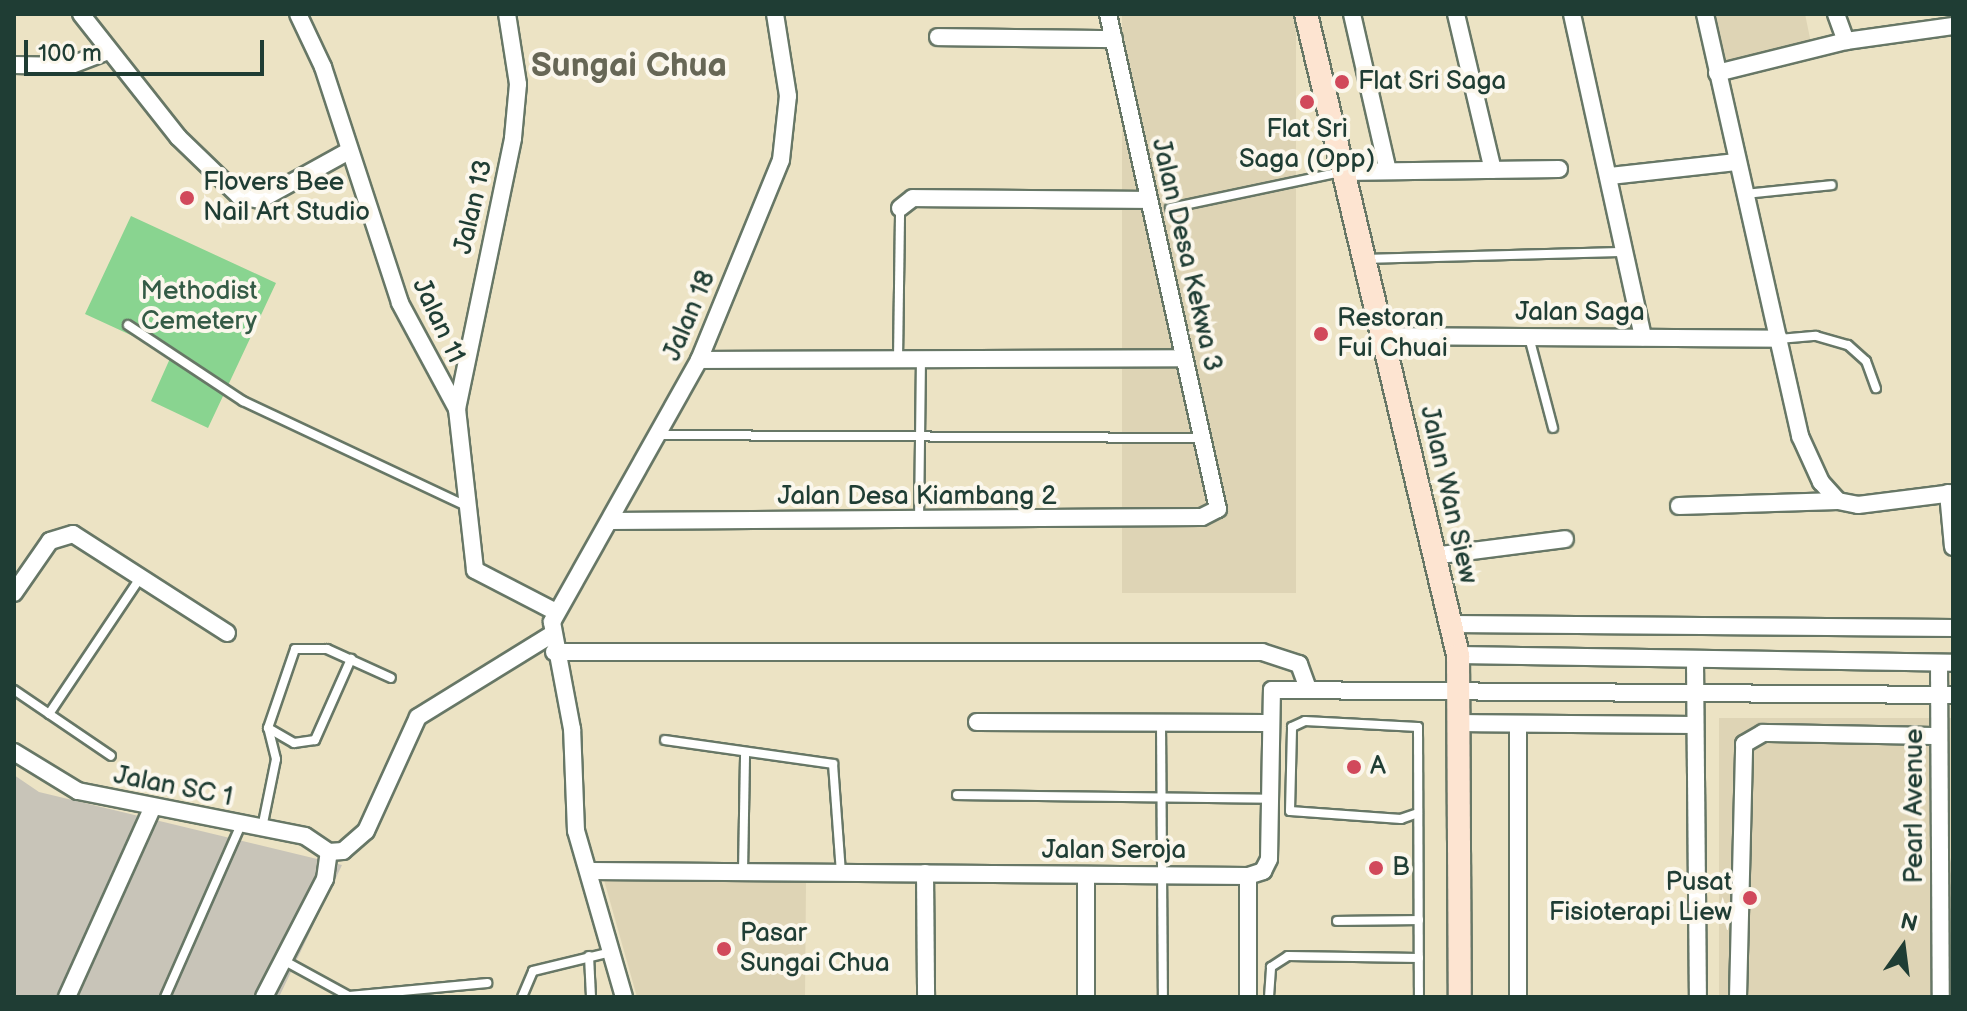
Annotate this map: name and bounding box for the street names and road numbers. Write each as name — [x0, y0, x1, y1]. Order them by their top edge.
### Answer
street label: Jalan Desa Kekwa 3 — [1144, 136, 1228, 374]
street label: Jalan 13 — [448, 157, 500, 257]
street label: Jalan 18 — [657, 266, 723, 366]
street label: Jalan 11 — [405, 274, 471, 368]
street label: Jalan Saga — [1515, 297, 1645, 329]
street label: Jalan Wan Siew — [1412, 402, 1484, 588]
street label: Jalan Desa Kiambang 2 — [777, 481, 1057, 513]
street label: Pearl Avenue — [1899, 729, 1931, 883]
street label: Jalan SC 1 — [111, 760, 235, 814]
street label: Jalan Seroja — [1042, 835, 1186, 867]

